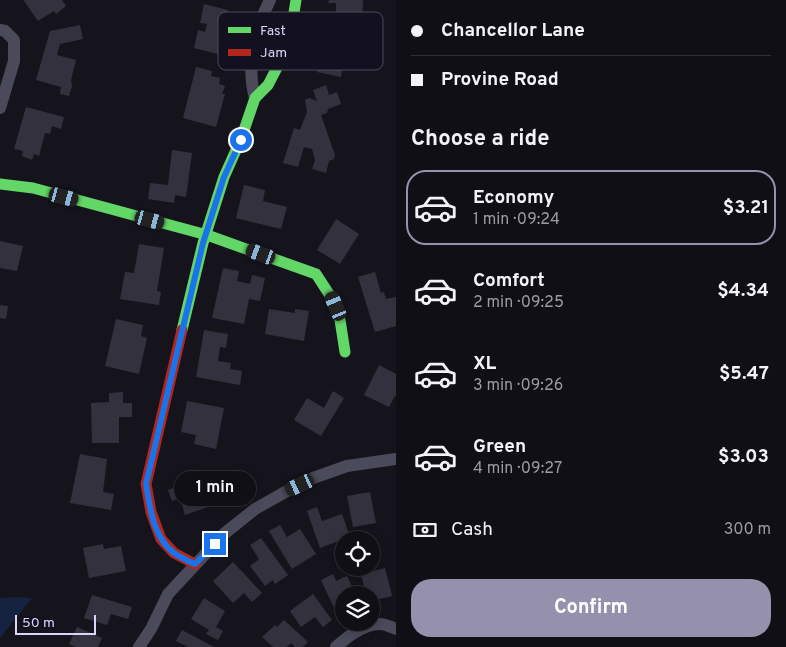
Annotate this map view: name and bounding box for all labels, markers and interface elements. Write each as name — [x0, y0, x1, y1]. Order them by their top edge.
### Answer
legend — [218, 12, 383, 70]
text: Chancellor Lane — [441, 19, 585, 43]
text: Fast — [260, 23, 286, 40]
text: Jam — [260, 45, 287, 62]
text: Provine Road — [441, 68, 559, 92]
text: Choose a ride — [411, 126, 549, 153]
route start — [230, 129, 252, 151]
icon: car — [413, 185, 458, 230]
car — [47, 186, 80, 208]
text: Economy — [473, 186, 554, 210]
text: $3.21 — [723, 196, 769, 220]
car — [133, 209, 166, 231]
text: 1 min · 09:24 — [473, 210, 560, 230]
car — [244, 242, 277, 266]
icon: car — [413, 268, 458, 313]
text: Comfort — [473, 269, 545, 293]
text: $4.34 — [717, 279, 769, 303]
car — [323, 289, 348, 323]
text: 2 min · 09:25 — [473, 293, 564, 313]
icon: car — [413, 351, 458, 396]
text: XL — [473, 352, 496, 376]
text: $5.47 — [719, 362, 769, 386]
text: 3 min · 09:26 — [473, 376, 563, 396]
icon: car — [413, 434, 458, 479]
text: Green — [473, 435, 526, 459]
text: $3.03 — [718, 445, 769, 469]
text: 4 min · 09:27 — [473, 459, 562, 479]
callout: 1 min — [174, 472, 256, 506]
car — [283, 472, 316, 498]
text: 1 min — [196, 478, 234, 498]
icon: cash — [411, 516, 439, 544]
text: Cash — [451, 518, 493, 542]
text: 300 m — [724, 520, 771, 540]
map controls — [335, 531, 380, 631]
button: locate — [335, 531, 380, 576]
route end — [204, 533, 226, 555]
button: Confirm — [411, 579, 771, 637]
button: layers — [335, 586, 380, 631]
scale bar — [15, 612, 96, 635]
text: 50 m — [22, 615, 55, 632]

